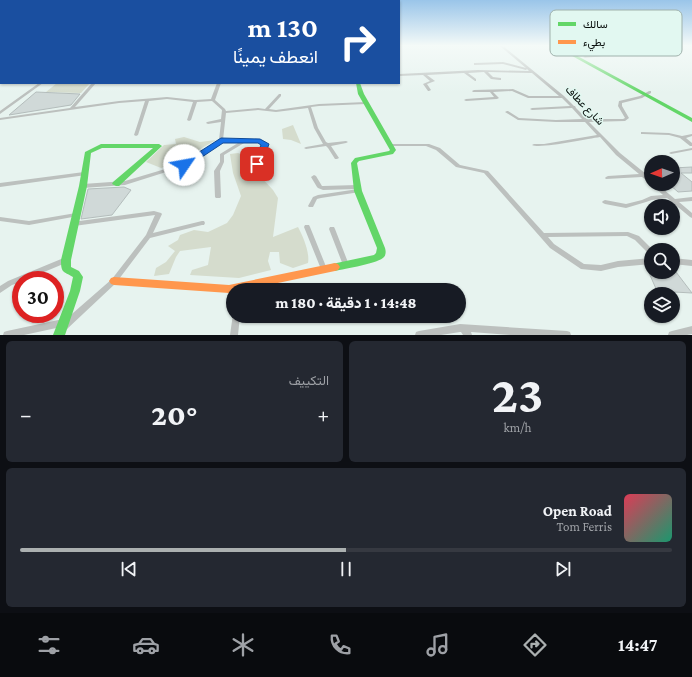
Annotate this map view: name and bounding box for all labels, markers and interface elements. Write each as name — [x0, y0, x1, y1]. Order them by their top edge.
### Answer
legend — [550, 10, 682, 56]
text: 130 m — [248, 12, 318, 43]
icon: right — [332, 16, 384, 68]
text: سالك — [583, 18, 608, 30]
text: بطيء — [583, 36, 605, 52]
text: انعطف يمينًا — [233, 47, 318, 67]
street label: شارع عطاف — [562, 83, 607, 129]
position arrow — [163, 144, 205, 186]
pin — [240, 147, 274, 181]
icon: arrive — [246, 153, 268, 175]
north arrow — [644, 155, 680, 191]
map controls — [644, 155, 680, 323]
button: sound — [644, 199, 680, 235]
button: search — [644, 243, 680, 279]
speed limit sign: 30 — [12, 271, 64, 323]
button: layers — [644, 287, 680, 323]
text: 14:48 · 1 دقيقة · 180 m — [275, 295, 417, 311]
text: 23 — [492, 365, 543, 423]
text: التكييف — [289, 373, 329, 388]
text: 20° — [151, 398, 198, 431]
text: − — [20, 402, 32, 427]
text: + — [317, 402, 329, 427]
text: km/h — [503, 420, 532, 435]
text: Open Road — [543, 503, 612, 519]
text: Tom Ferris — [557, 519, 612, 534]
icon: previous — [118, 558, 140, 580]
icon: pause — [335, 558, 357, 580]
icon: next — [552, 558, 574, 580]
icon: filters — [35, 631, 63, 659]
icon: car — [132, 631, 160, 659]
icon: climate — [229, 631, 257, 659]
icon: phone — [326, 631, 354, 659]
icon: music — [424, 631, 452, 659]
icon: directions — [521, 631, 549, 659]
text: 14:47 — [618, 635, 657, 655]

